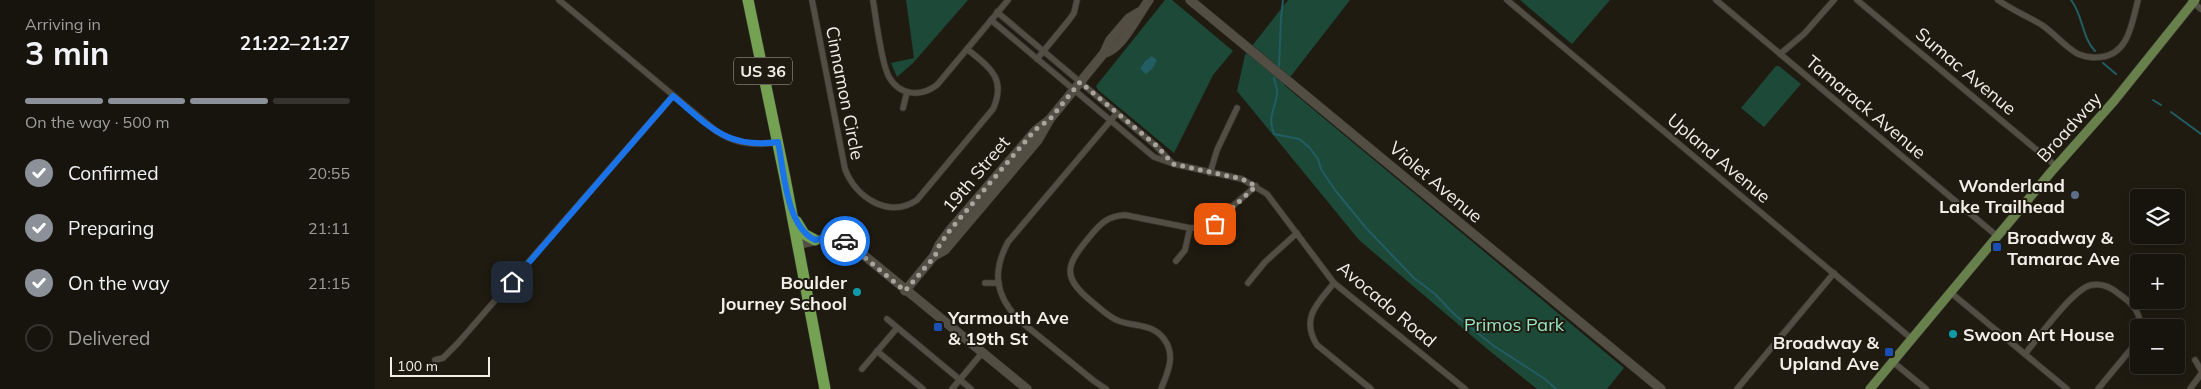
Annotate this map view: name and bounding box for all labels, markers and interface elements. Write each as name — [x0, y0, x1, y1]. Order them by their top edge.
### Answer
text: Arriving in — [25, 14, 101, 34]
street label: Sumac Avenue — [1911, 22, 2021, 120]
street label: Cinnamon Circle — [821, 24, 869, 162]
text: 21:22–21:27 — [240, 31, 350, 55]
text: 3 min — [25, 33, 109, 73]
street label: Tamarack Avenue — [1801, 50, 1931, 164]
road number: US 36 — [734, 58, 792, 84]
street label: Broadway — [2032, 87, 2107, 167]
street label: Upland Avenue — [1663, 108, 1775, 208]
text: On the way · 500 m — [25, 112, 170, 132]
street label: 19th Street — [937, 131, 1015, 217]
street label: Violet Avenue — [1385, 136, 1487, 228]
icon: check — [25, 159, 53, 187]
text: Confirmed — [68, 161, 159, 185]
text: 20:55 — [308, 163, 350, 183]
place label: Wonderland Lake Trailhead — [1939, 174, 2065, 218]
marker: Wonderland Lake Trailhead — [2069, 189, 2081, 201]
map controls — [2130, 189, 2185, 374]
button: layers — [2130, 189, 2185, 244]
pin — [1194, 203, 1236, 245]
icon: bag — [1201, 210, 1229, 238]
icon: check — [25, 214, 53, 242]
text: Preparing — [68, 216, 154, 240]
courier — [820, 216, 870, 266]
text: 21:11 — [308, 218, 350, 238]
place label: Broadway & Tamarac Ave — [2007, 226, 2120, 270]
icon: car — [831, 227, 859, 255]
marker: Broadway & Tamarac Ave — [1991, 241, 2003, 253]
button: + — [2130, 254, 2185, 309]
street label: Avocado Road — [1333, 256, 1441, 352]
pin — [491, 261, 533, 303]
icon: home — [498, 268, 526, 296]
icon: check — [25, 269, 53, 297]
text: On the way — [68, 271, 170, 295]
place label: Boulder Journey School — [719, 271, 848, 315]
text: 21:15 — [308, 273, 350, 293]
marker: Boulder Journey School — [851, 286, 863, 298]
place label: Yarmouth Ave & 19th St — [947, 306, 1069, 350]
park label: Primos Park — [1464, 313, 1565, 336]
button: − — [2130, 319, 2185, 374]
marker: Yarmouth Ave & 19th St — [932, 321, 944, 333]
place label: Swoon Art House — [1963, 323, 2114, 346]
text: Delivered — [68, 326, 150, 350]
marker: Swoon Art House — [1947, 328, 1959, 340]
place label: Broadway & Upland Ave — [1773, 331, 1880, 375]
marker: Broadway & Upland Ave — [1883, 346, 1895, 358]
scale bar — [390, 354, 490, 377]
text: 100 m — [397, 357, 438, 375]

